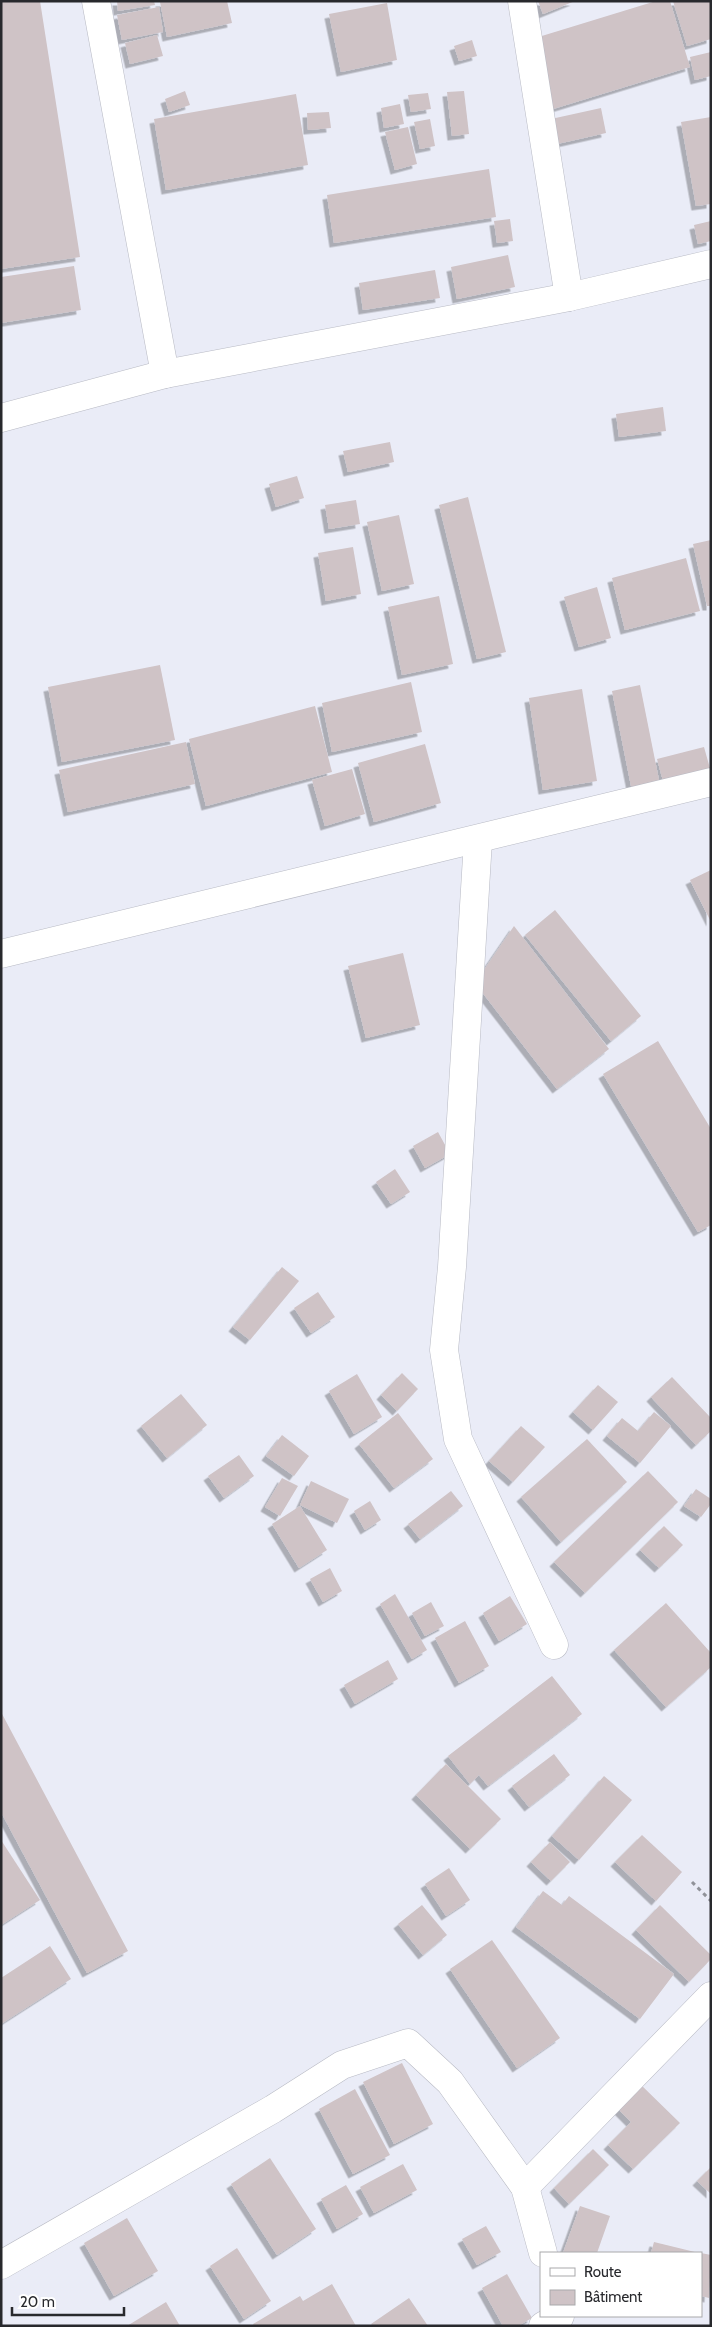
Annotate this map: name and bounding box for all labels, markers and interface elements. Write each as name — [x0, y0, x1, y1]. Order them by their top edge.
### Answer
legend — [540, 2252, 702, 2317]
text: Route — [584, 2263, 622, 2281]
scale bar — [12, 2284, 125, 2316]
text: Bâtiment — [584, 2288, 642, 2306]
text: 20 m — [20, 2293, 55, 2311]

